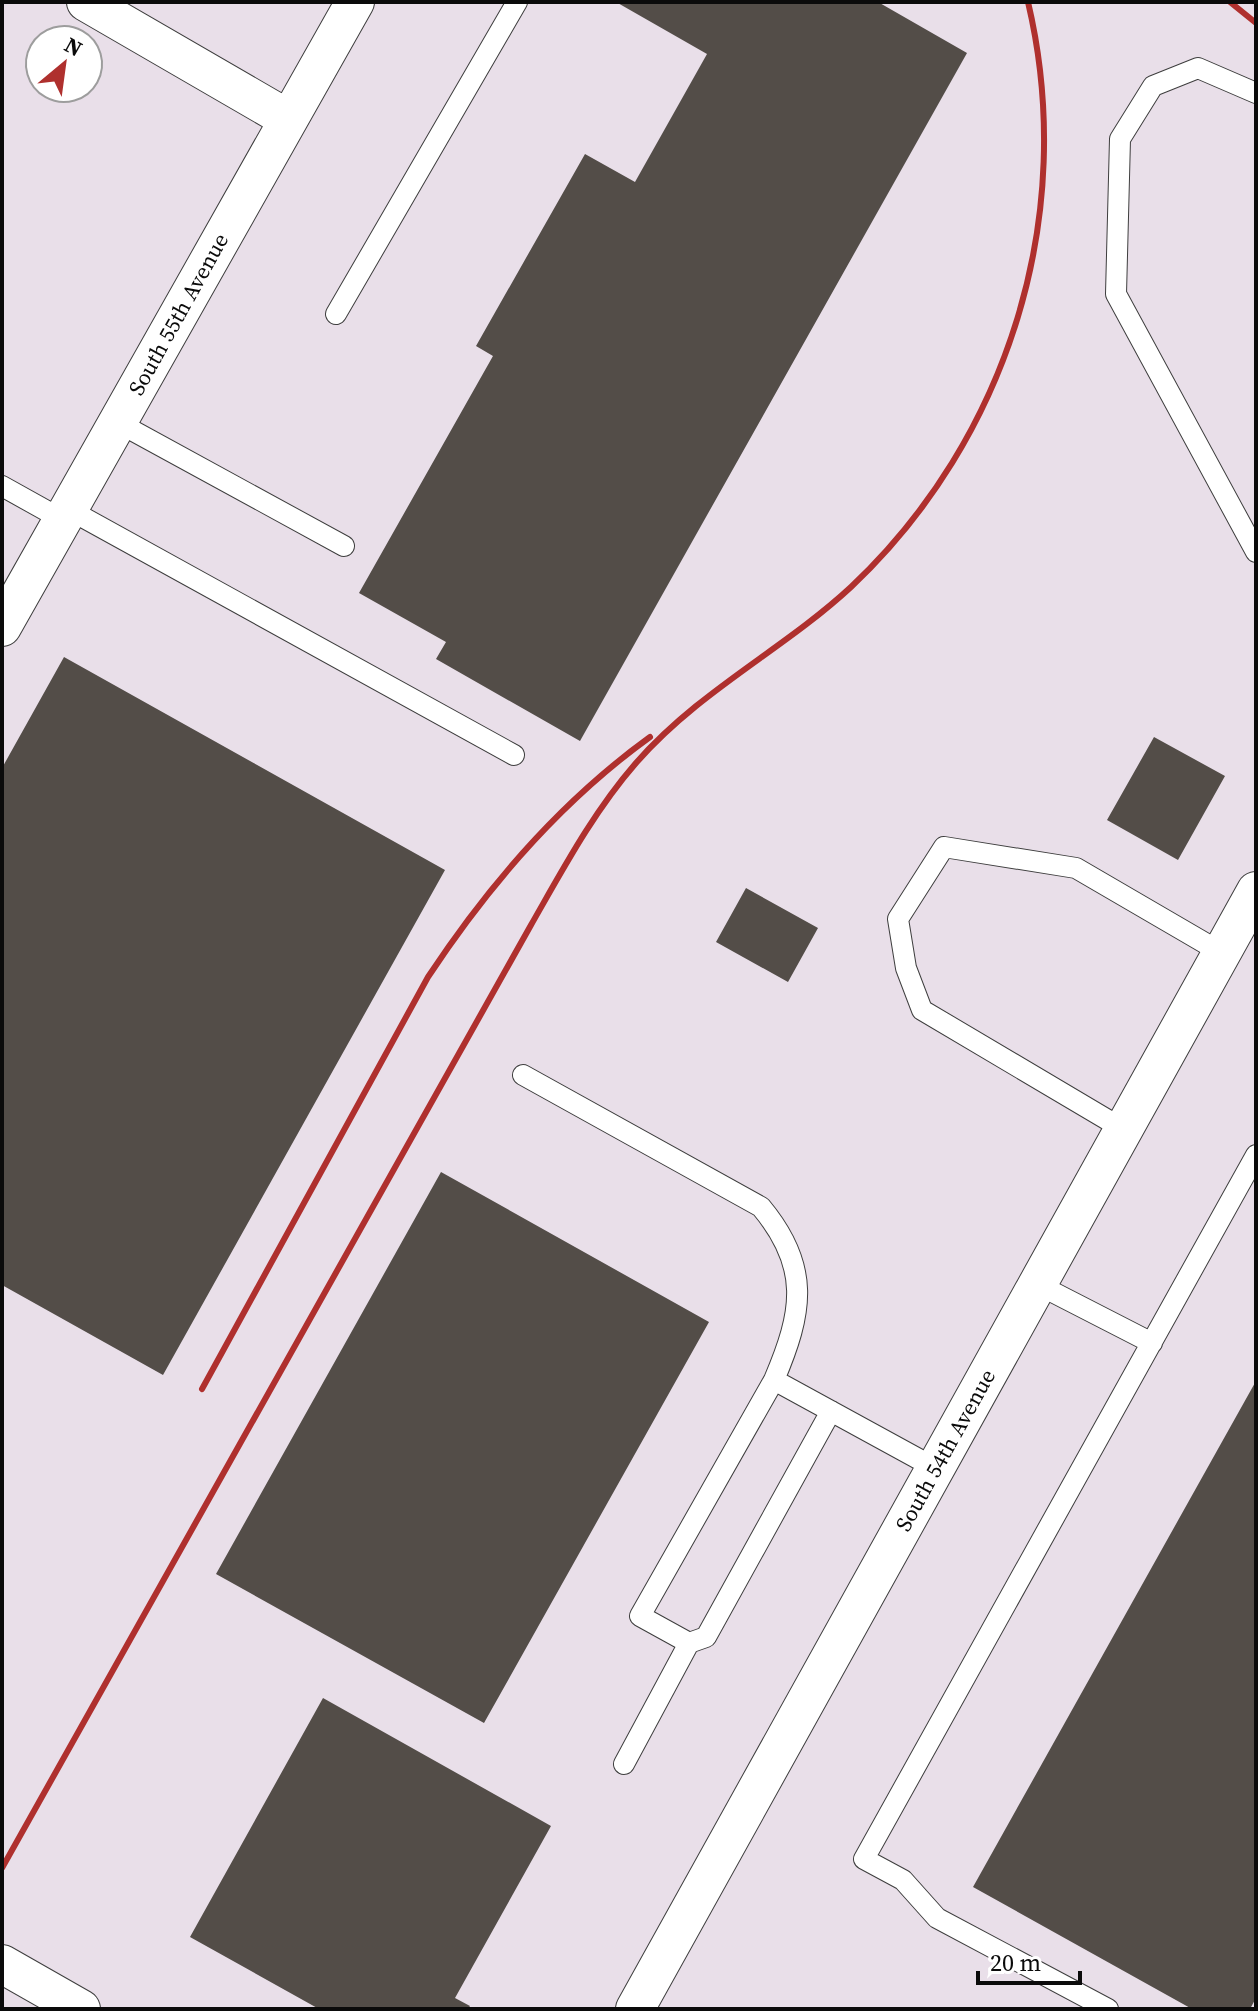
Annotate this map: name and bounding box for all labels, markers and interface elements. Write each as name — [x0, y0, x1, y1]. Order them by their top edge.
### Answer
north arrow — [24, 24, 104, 104]
text: N — [59, 30, 88, 64]
street label: South 55th Avenue — [121, 227, 235, 401]
street label: South 54th Avenue — [888, 1363, 1002, 1537]
scale bar — [978, 1935, 1080, 1985]
text: 20 m — [990, 1946, 1041, 1979]

